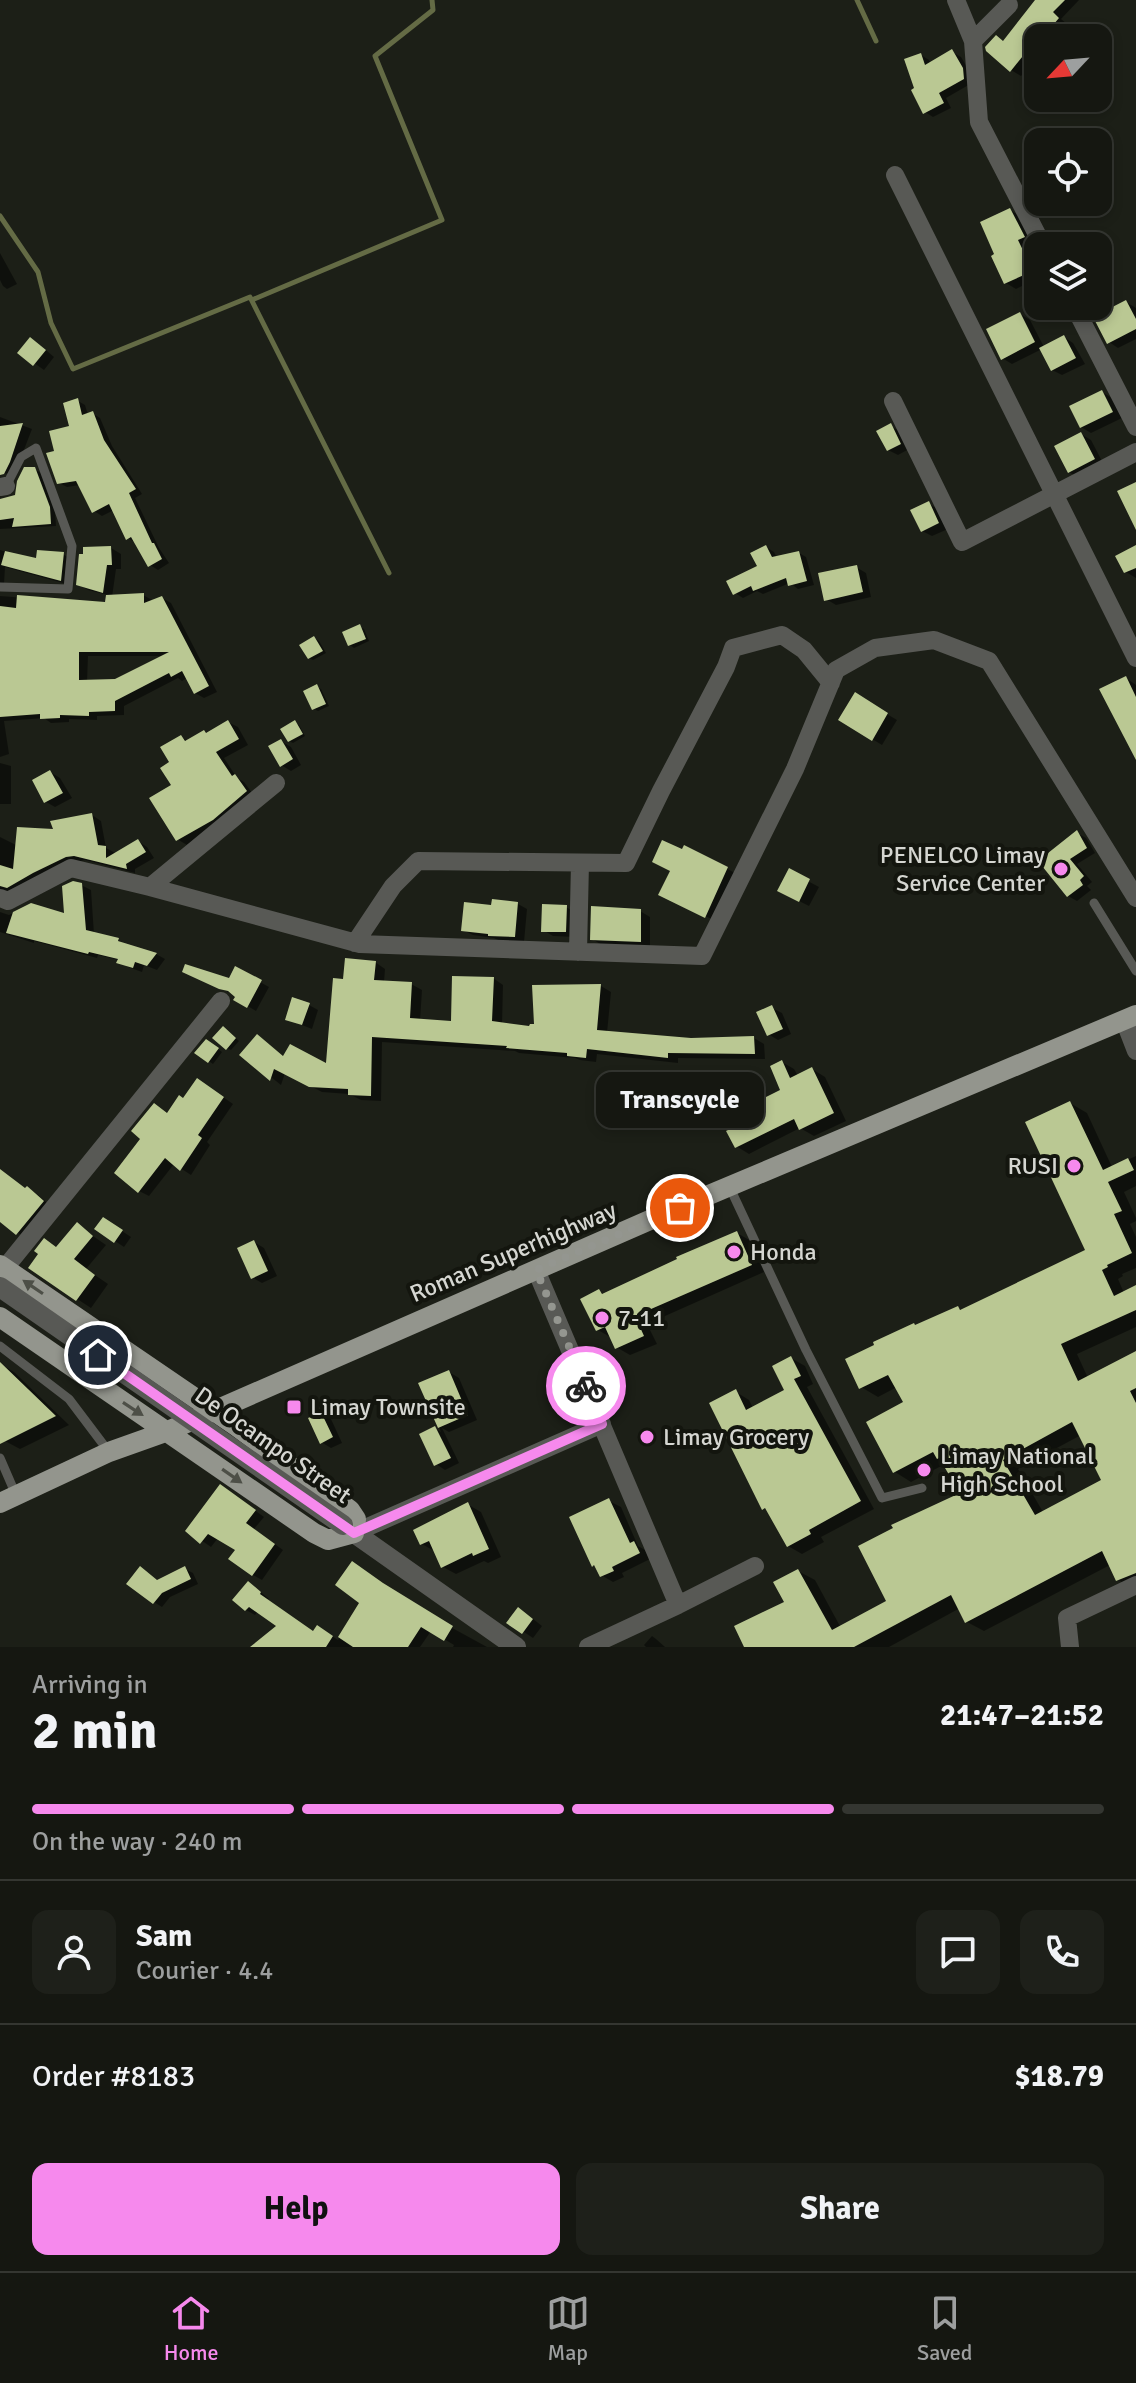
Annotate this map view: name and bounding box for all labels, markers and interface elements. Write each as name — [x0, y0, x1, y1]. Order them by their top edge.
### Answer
north arrow — [1024, 24, 1112, 112]
map controls — [1024, 24, 1112, 320]
button: locate — [1024, 128, 1112, 216]
button: layers — [1024, 232, 1112, 320]
place label: PENELCO Limay Service Center — [880, 840, 1045, 898]
marker: PENELCO Limay Service Center — [1052, 860, 1070, 878]
callout: Transcycle — [596, 1072, 764, 1128]
text: Transcycle — [620, 1084, 740, 1116]
place label: RUSI — [1007, 1151, 1058, 1181]
marker: RUSI — [1065, 1157, 1083, 1175]
pin — [646, 1174, 714, 1242]
icon: bag — [658, 1186, 702, 1230]
street label: Roman Superhighway — [405, 1195, 621, 1309]
place label: Honda — [750, 1237, 817, 1267]
marker: Honda — [725, 1243, 743, 1261]
one-way arrow — [22, 1280, 43, 1295]
place label: 7-11 — [618, 1303, 665, 1333]
marker: 7-11 — [593, 1309, 611, 1327]
pin — [64, 1321, 132, 1389]
icon: home — [76, 1333, 120, 1377]
courier — [546, 1346, 626, 1426]
icon: bike — [564, 1364, 608, 1408]
street label: De Ocampo Street — [189, 1380, 357, 1510]
place label: Limay Townsite — [310, 1392, 466, 1422]
marker: Limay Townsite — [285, 1398, 303, 1416]
one-way arrow — [122, 1401, 144, 1415]
place label: Limay Grocery — [663, 1422, 809, 1452]
marker: Limay Grocery — [638, 1428, 656, 1446]
place label: Limay National High School — [940, 1441, 1094, 1499]
marker: Limay National High School — [915, 1461, 933, 1479]
one-way arrow — [222, 1468, 243, 1483]
text: Arriving in — [32, 1669, 148, 1701]
text: 21:47–21:52 — [940, 1697, 1104, 1734]
text: 2 min — [32, 1699, 158, 1763]
text: On the way · 240 m — [32, 1826, 242, 1858]
button: person — [32, 1910, 116, 1994]
button: chat — [916, 1910, 1000, 1994]
button: phone — [1020, 1910, 1104, 1994]
text: Sam — [136, 1918, 192, 1955]
text: Courier · 4.4 — [136, 1955, 273, 1987]
text: Order #8183 — [32, 2058, 195, 2095]
text: $18.79 — [1014, 2058, 1104, 2095]
button: Help — [32, 2163, 560, 2255]
button: Share — [576, 2163, 1104, 2255]
tab: Home — [164, 2291, 218, 2366]
tab: Map — [546, 2291, 590, 2366]
tab: Saved — [917, 2291, 972, 2366]

